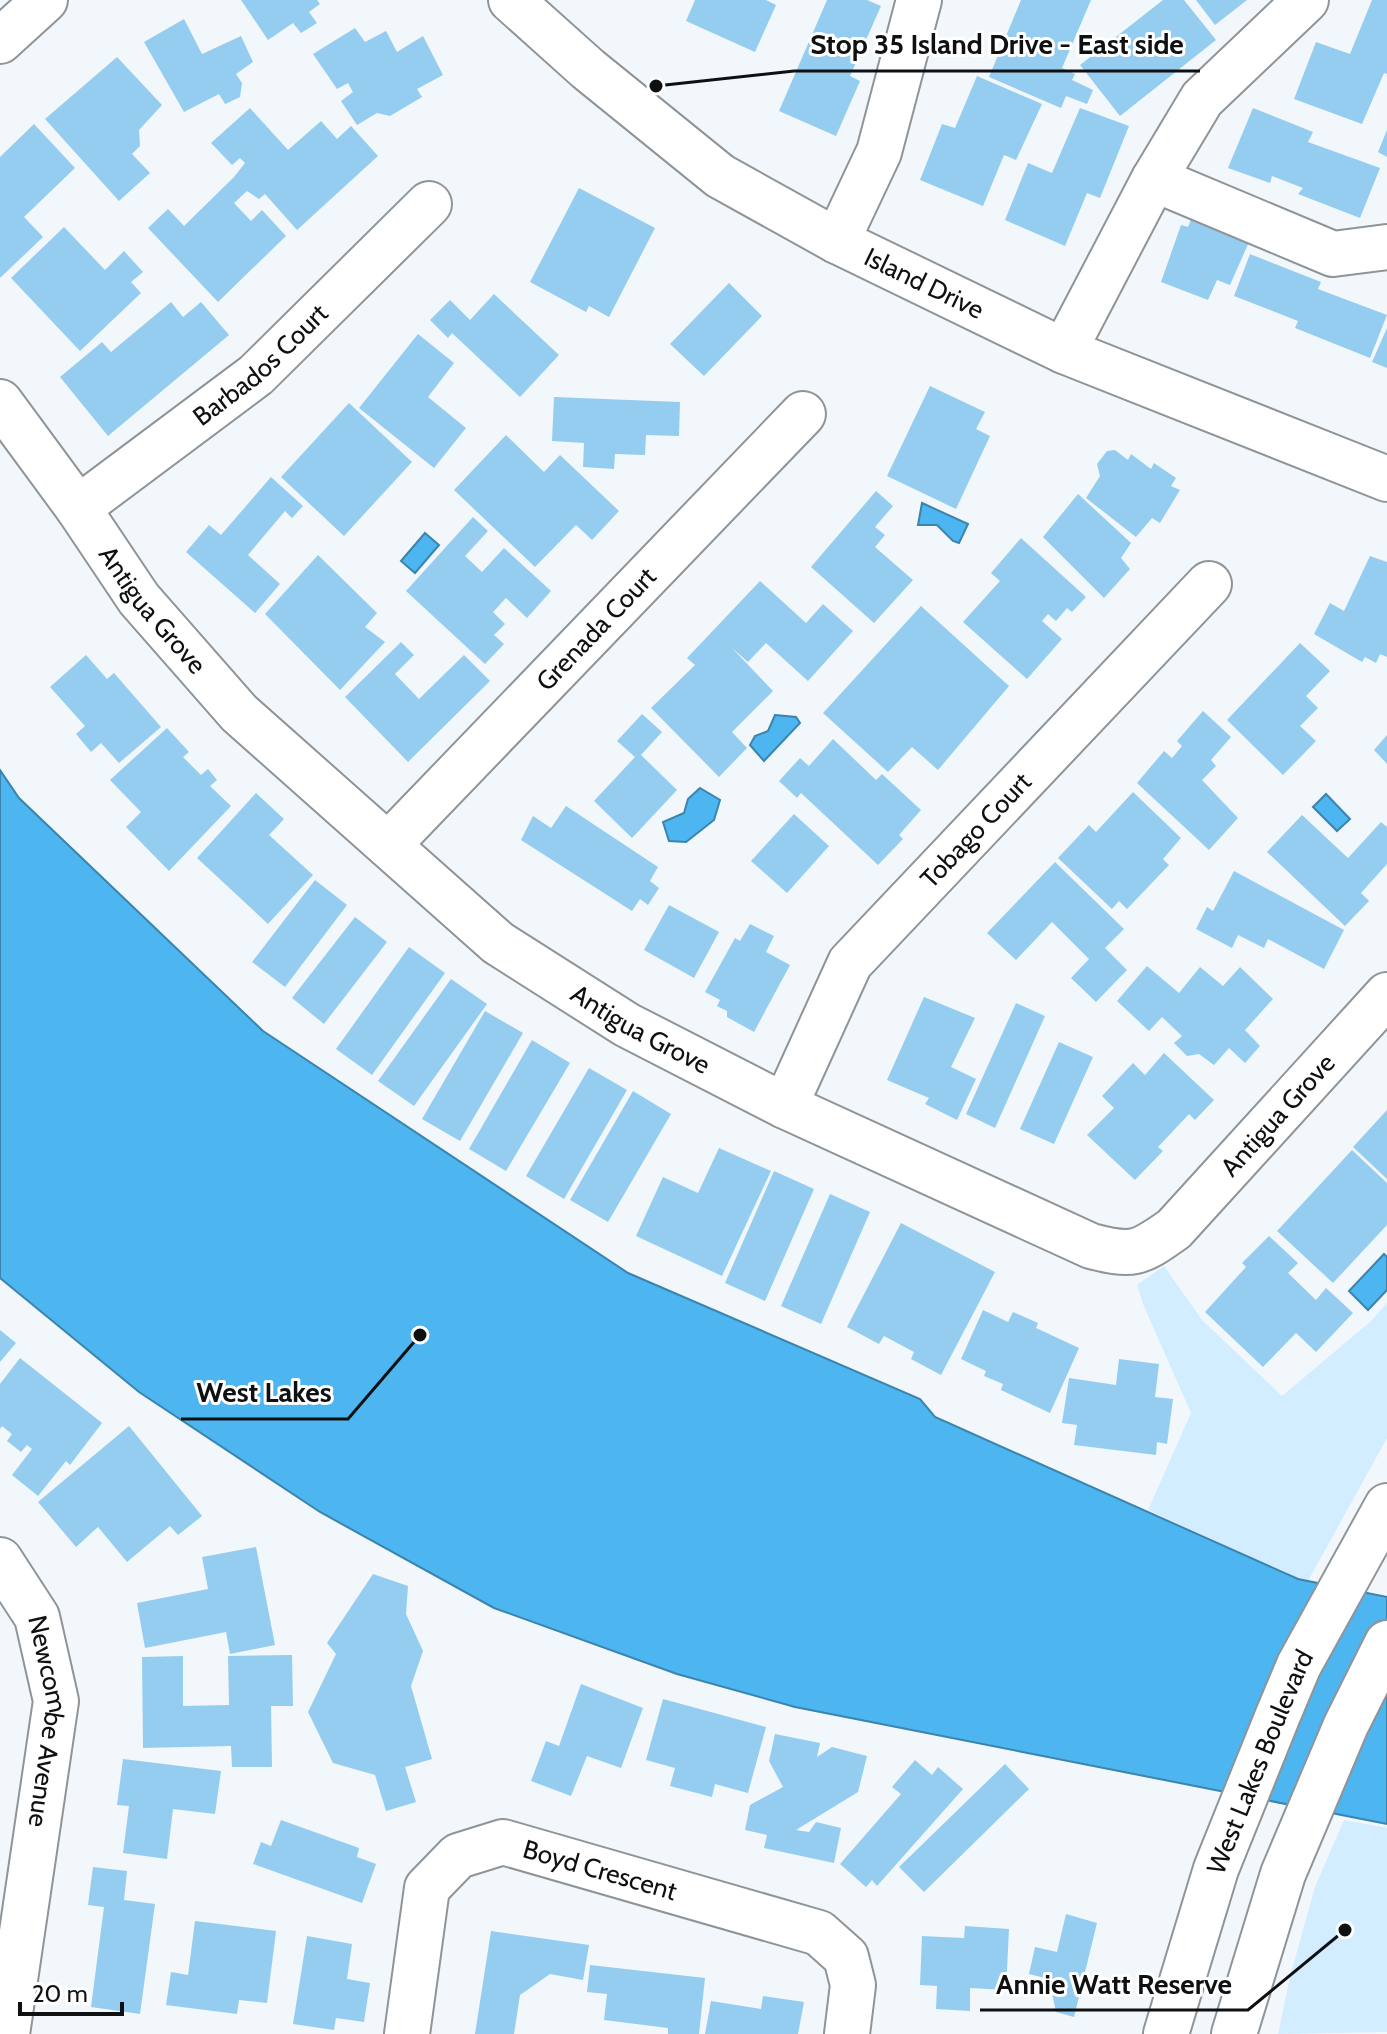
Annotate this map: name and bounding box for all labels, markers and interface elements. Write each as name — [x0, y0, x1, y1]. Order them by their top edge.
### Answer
callout: Stop 35 Island Drive - East side — [794, 19, 1200, 71]
text: Stop 35 Island Drive - East side — [810, 27, 1184, 61]
street label: Island Drive — [859, 241, 989, 326]
street label: Barbados Court — [187, 297, 335, 433]
street label: Antigua Grove — [92, 540, 213, 680]
street label: Grenada Court — [529, 560, 663, 697]
street label: Tobago Court — [914, 766, 1038, 894]
street label: Antigua Grove — [565, 977, 716, 1081]
street label: Antigua Grove — [1214, 1047, 1342, 1183]
callout: West Lakes — [181, 1367, 348, 1419]
text: West Lakes — [196, 1375, 332, 1409]
street label: Newcombe Avenue — [21, 1612, 74, 1829]
street label: West Lakes Boulevard — [1200, 1644, 1320, 1879]
street label: Boyd Crescent — [519, 1833, 681, 1907]
callout: Annie Watt Reserve — [980, 1958, 1248, 2010]
scale bar — [20, 1966, 122, 2016]
text: Annie Watt Reserve — [996, 1967, 1232, 2001]
text: 20 m — [32, 1979, 88, 2008]

